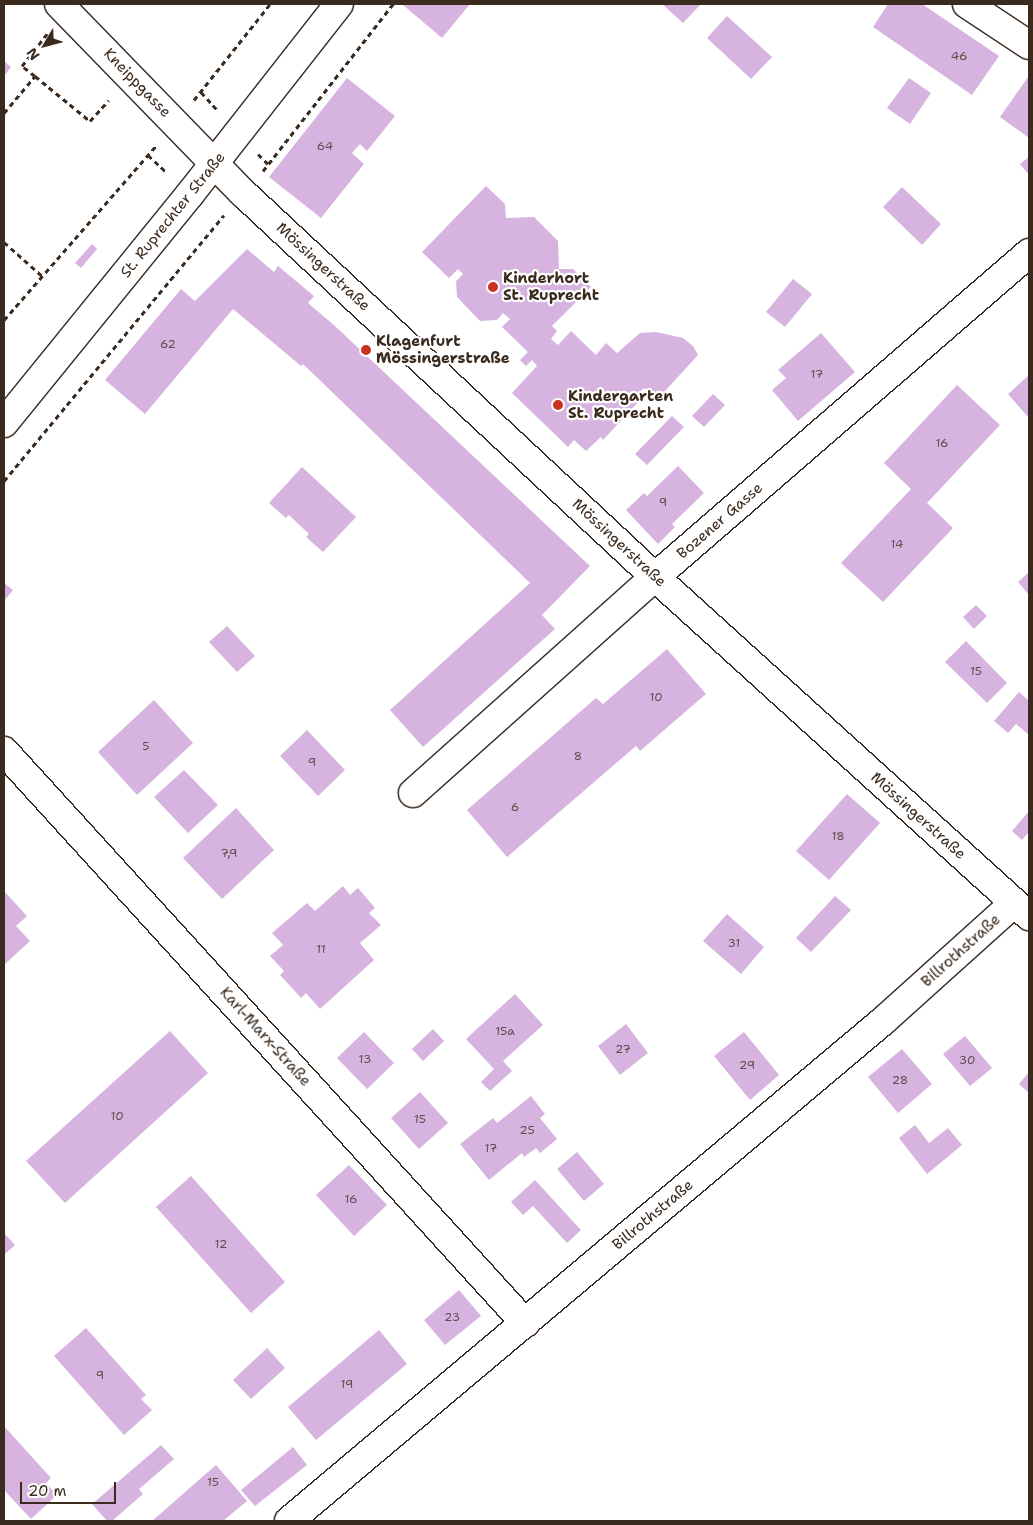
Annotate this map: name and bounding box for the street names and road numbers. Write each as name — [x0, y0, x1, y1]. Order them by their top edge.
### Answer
street label: Kneippgasse — [100, 45, 174, 121]
street label: St. Ruprechter Straße — [117, 149, 229, 281]
street label: Mössingerstraße — [272, 219, 374, 315]
street label: Bozener Gasse — [674, 479, 766, 563]
street label: Mössingerstraße — [568, 495, 670, 591]
street label: Mössingerstraße — [867, 769, 969, 863]
street label: Billrothstraße — [918, 911, 1004, 991]
street label: Karl-Marx-Straße — [216, 984, 314, 1090]
street label: Billrothstraße — [609, 1176, 697, 1254]

